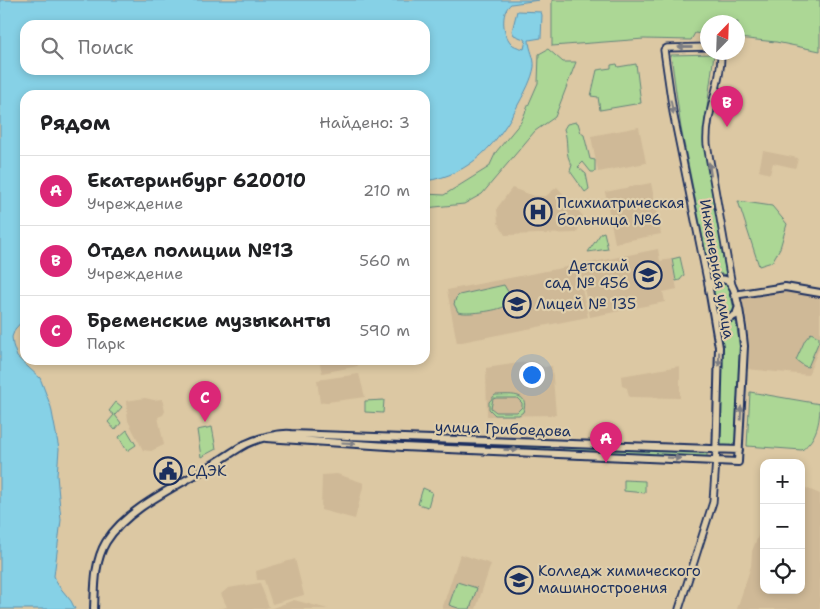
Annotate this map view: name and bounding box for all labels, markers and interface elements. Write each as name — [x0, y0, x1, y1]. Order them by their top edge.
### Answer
north arrow — [700, 15, 745, 60]
search box — [20, 20, 430, 75]
icon: search — [38, 34, 66, 62]
text: Поиск — [78, 35, 133, 60]
one-way arrow — [677, 43, 693, 51]
pin: B — [711, 86, 743, 127]
one-way arrow — [668, 100, 676, 116]
text: Рядом — [40, 109, 110, 137]
text: Найдено: 3 — [319, 112, 410, 133]
one-way arrow — [706, 161, 714, 177]
text: Екатеринбург 620010 — [87, 168, 306, 193]
text: A — [50, 180, 62, 201]
text: 210 m — [363, 180, 410, 201]
text: Учреждение — [87, 193, 183, 214]
place label: Психиатрическая больница №6 — [557, 193, 685, 230]
hospital icon: Психиатрическая больница №6 — [523, 197, 553, 227]
street label: Инженерная улица — [695, 198, 739, 341]
text: Отдел полиции №13 — [87, 238, 293, 263]
text: B — [51, 250, 61, 271]
text: 560 m — [359, 250, 410, 271]
place label: Детский сад № 456 — [545, 256, 629, 293]
school or university icon: Детский сад № 456 — [633, 260, 663, 290]
text: Учреждение — [87, 263, 183, 284]
school or university icon: Лицей № 135 — [502, 289, 532, 319]
place label: Лицей № 135 — [536, 294, 636, 314]
text: Бременские музыканты — [87, 308, 331, 333]
text: C — [51, 320, 61, 341]
text: 590 m — [360, 320, 410, 341]
text: Парк — [87, 333, 125, 354]
one-way arrow — [715, 351, 723, 367]
your location — [519, 362, 545, 388]
pin: C — [189, 381, 221, 422]
one-way arrow — [737, 405, 745, 421]
street label: улица Грибоедова — [435, 417, 572, 441]
pin: A — [590, 422, 622, 463]
one-way arrow — [341, 440, 357, 448]
one-way arrow — [504, 447, 520, 455]
one-way arrow — [666, 455, 682, 463]
public building icon: СДЭК — [153, 456, 183, 486]
map controls — [760, 459, 805, 594]
button: + — [760, 459, 805, 504]
place label: СДЭК — [187, 461, 227, 481]
button: − — [760, 504, 805, 549]
button: locate — [760, 549, 805, 594]
place label: Колледж химического машиностроения — [538, 561, 701, 598]
school or university icon: Колледж химического машиностроения — [504, 565, 534, 595]

